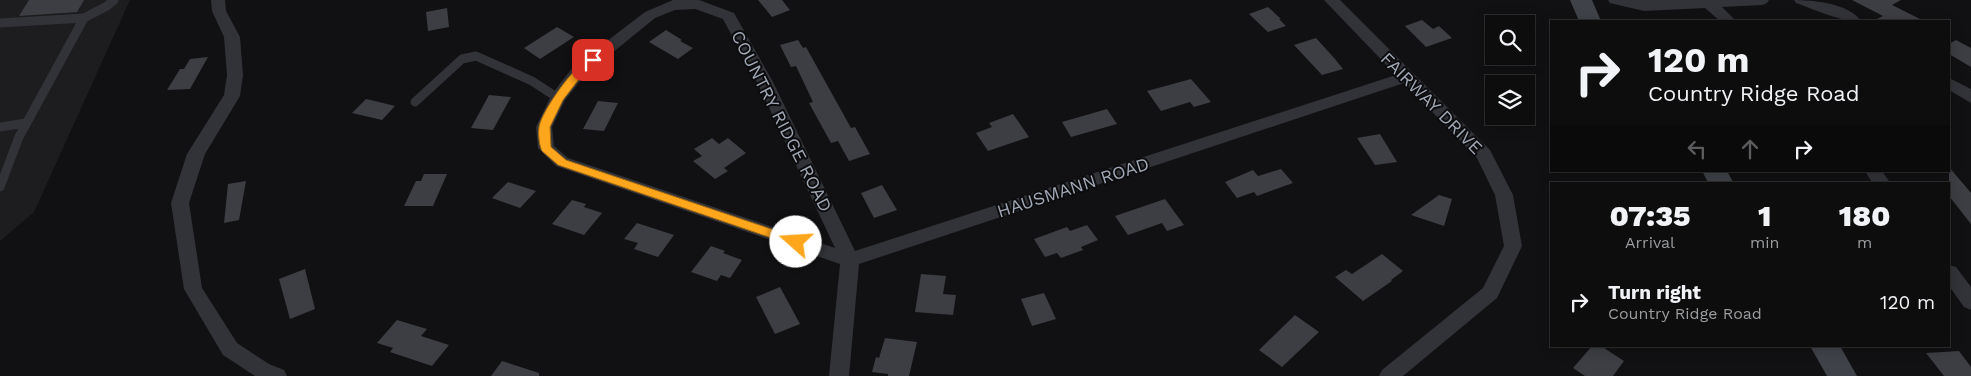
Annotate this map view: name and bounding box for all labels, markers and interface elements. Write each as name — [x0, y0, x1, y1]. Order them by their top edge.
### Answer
map controls — [1485, 15, 1535, 125]
button: search — [1485, 15, 1535, 65]
street label: COUNTRY RIDGE ROAD — [727, 27, 837, 215]
pin — [572, 39, 614, 81]
text: 120 m — [1648, 39, 1749, 81]
icon: right — [1565, 40, 1630, 105]
icon: arrive — [579, 46, 607, 74]
street label: FAIRWAY DRIVE — [1377, 48, 1487, 158]
button: layers — [1485, 75, 1535, 125]
text: Country Ridge Road — [1648, 81, 1860, 106]
icon: left — [1683, 135, 1711, 163]
icon: ahead — [1736, 135, 1764, 163]
icon: right — [1789, 135, 1817, 163]
street label: HAUSMANN ROAD — [994, 153, 1152, 221]
text: 07:35 — [1609, 198, 1691, 233]
text: 1 — [1758, 198, 1771, 233]
text: 180 — [1839, 198, 1891, 233]
position arrow — [769, 215, 821, 267]
text: Arrival — [1625, 233, 1675, 252]
text: min — [1750, 233, 1779, 252]
text: m — [1857, 233, 1872, 252]
text: Turn right — [1608, 281, 1701, 304]
icon: right — [1565, 288, 1593, 316]
text: 120 m — [1880, 291, 1935, 314]
text: Country Ridge Road — [1608, 304, 1762, 323]

